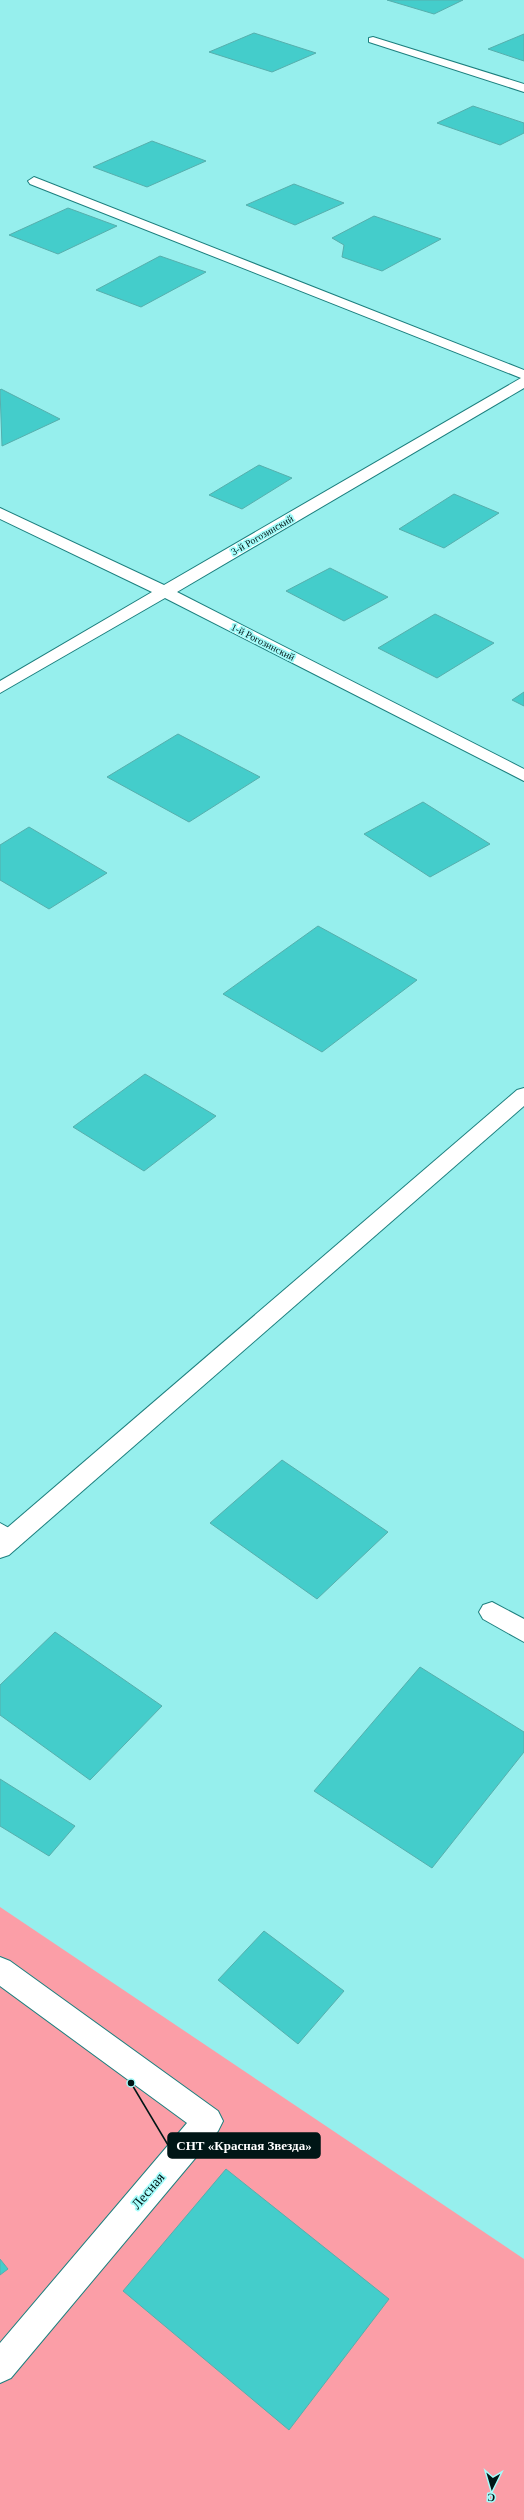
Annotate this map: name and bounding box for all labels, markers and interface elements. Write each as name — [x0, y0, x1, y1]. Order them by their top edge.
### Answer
street label: 3-й Рогозинский — [229, 512, 296, 557]
street label: 1-й Рогозинский — [229, 621, 297, 663]
callout: СНТ «Красная Звезда» — [168, 2133, 320, 2158]
text: СНТ «Красная Звезда» — [176, 2138, 312, 2153]
street label: Лесная — [129, 2170, 168, 2212]
north arrow — [472, 2468, 512, 2508]
text: С — [487, 2492, 496, 2504]

